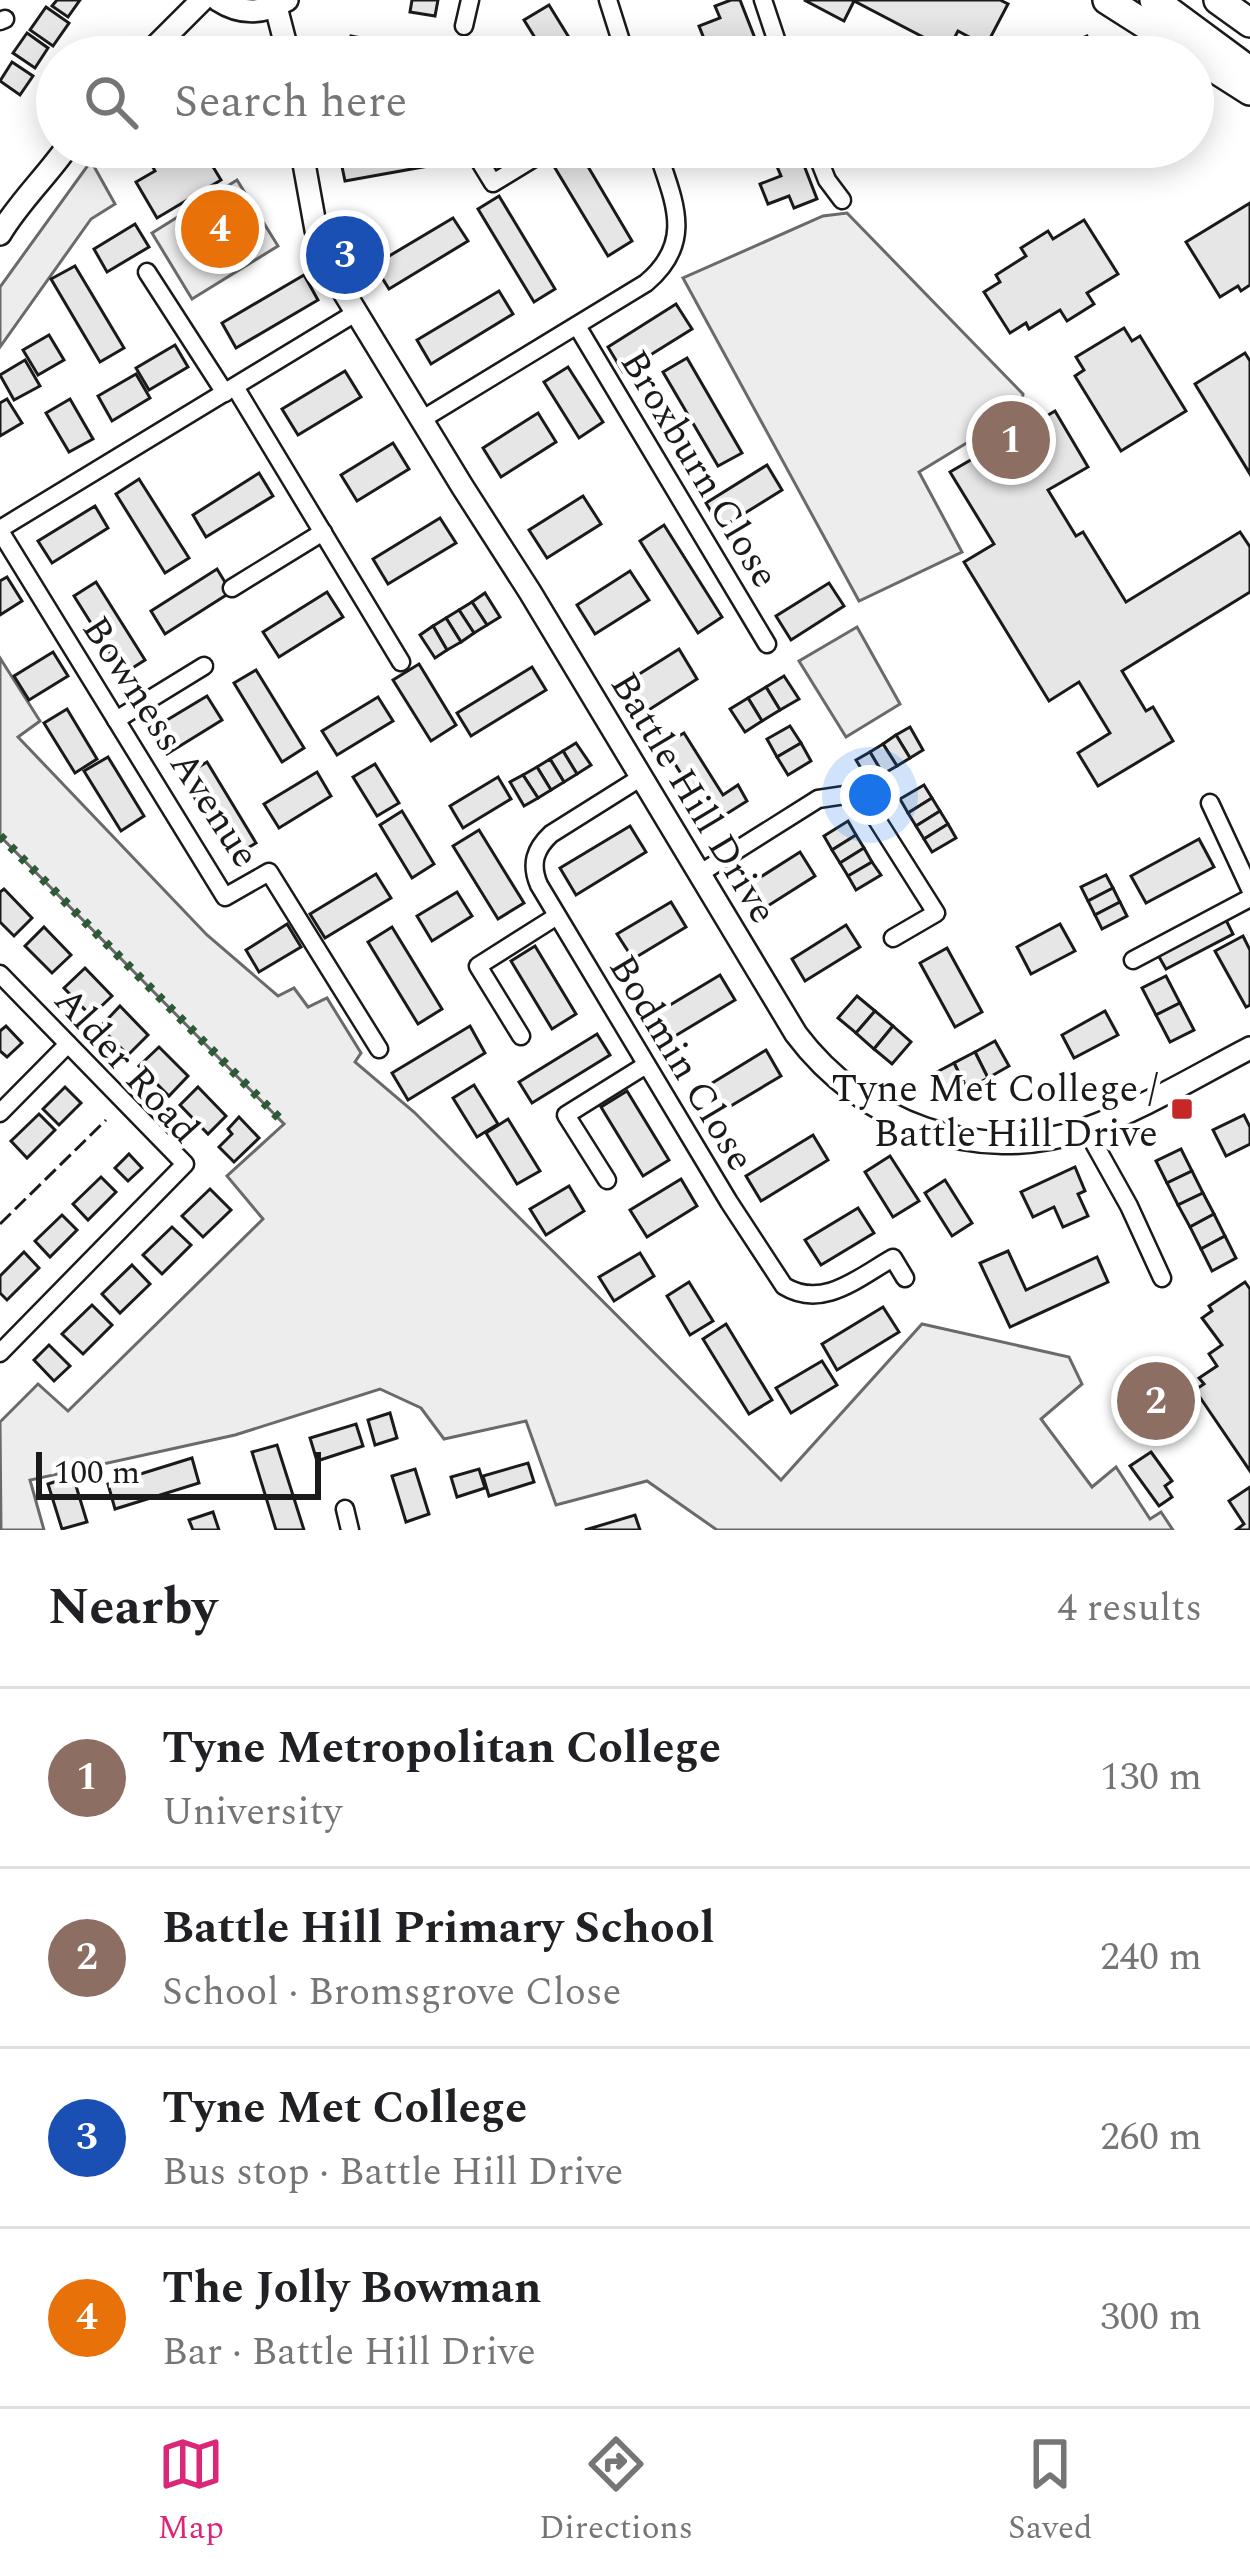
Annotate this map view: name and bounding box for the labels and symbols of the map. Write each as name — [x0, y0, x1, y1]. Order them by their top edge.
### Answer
pin: 4 — [181, 184, 259, 274]
pin: 3 — [306, 210, 384, 300]
street label: Broxburn Close — [604, 339, 793, 600]
pin: 1 — [972, 395, 1050, 485]
street label: Bowness Avenue — [66, 605, 274, 880]
street label: Battle Hill Drive — [594, 661, 791, 935]
your location — [840, 765, 900, 825]
street label: Bodmin Close — [593, 944, 769, 1183]
street label: Alder Road — [39, 974, 213, 1158]
place label: Tyne Met College / Battle Hill Drive — [831, 1060, 1158, 1164]
marker: Tyne Met College / Battle Hill Drive — [1169, 1096, 1195, 1122]
pin: 2 — [1117, 1356, 1195, 1446]
scale bar — [36, 1446, 321, 1499]

